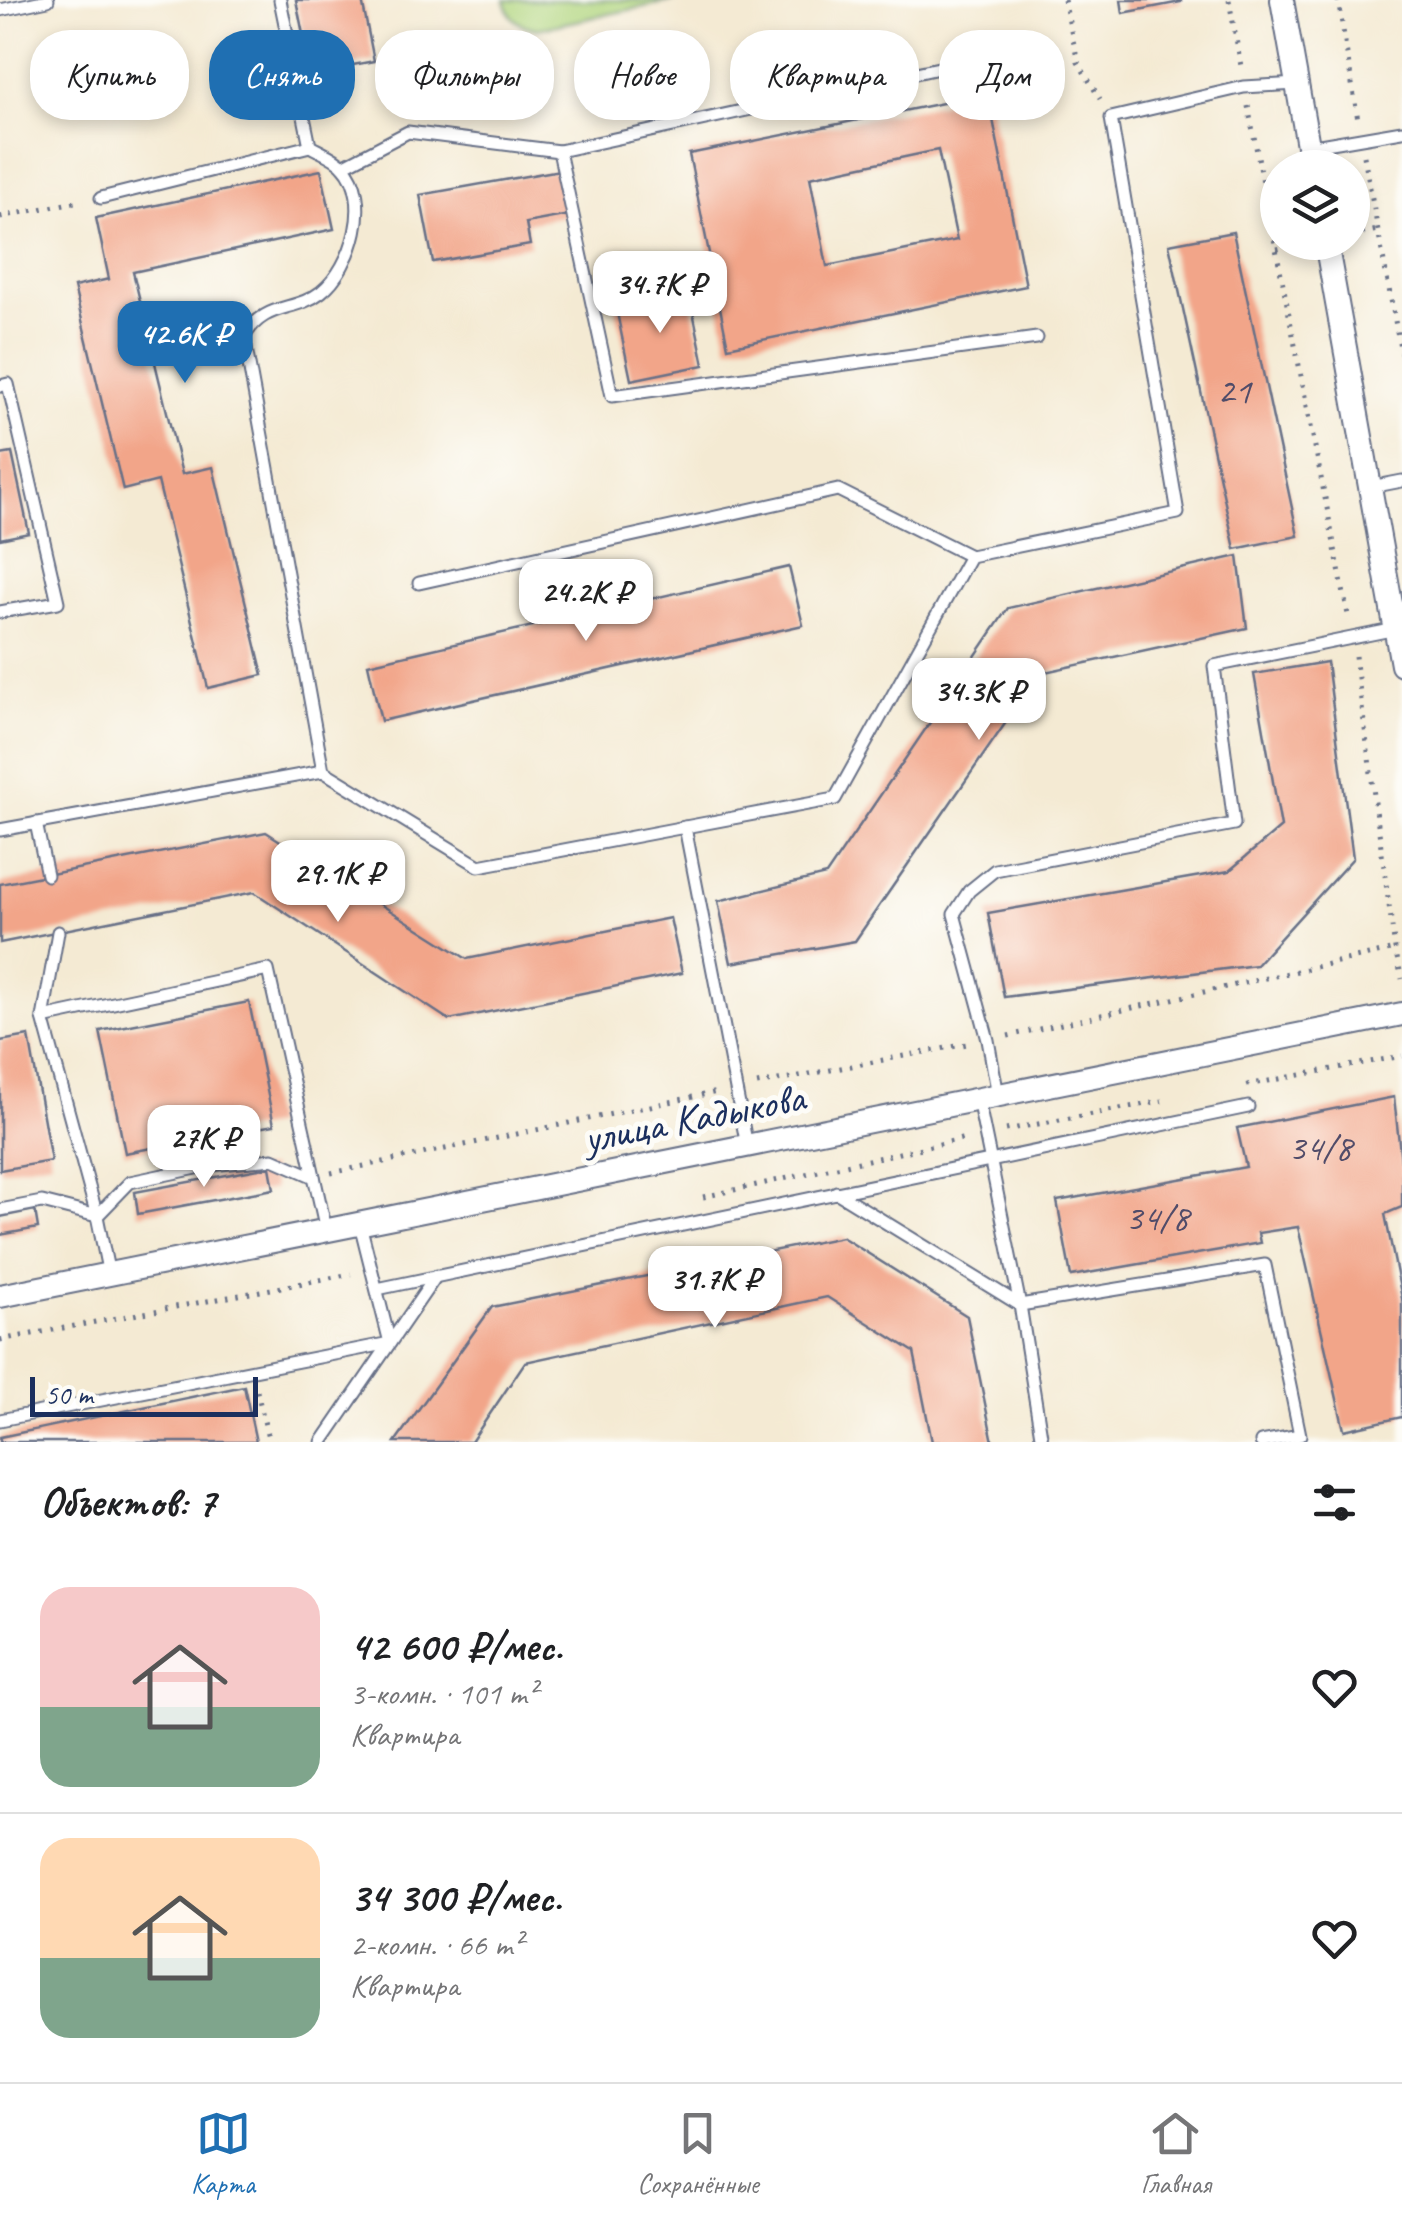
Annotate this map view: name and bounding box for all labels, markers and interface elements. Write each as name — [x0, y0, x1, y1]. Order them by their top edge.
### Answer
chip: Купить — [30, 30, 189, 120]
chip: Снять — [209, 30, 355, 120]
chip: Фильтры — [375, 30, 554, 120]
chip: Новое — [574, 30, 710, 120]
chip: Квартира — [730, 30, 919, 120]
chip: Дом — [939, 30, 1065, 120]
map controls — [1260, 150, 1370, 260]
button: layers — [1260, 150, 1370, 260]
pin: 34.7K ₽ — [568, 251, 752, 336]
text: 34.7K ₽ — [615, 263, 705, 304]
pin: 42.6K ₽ — [93, 301, 277, 386]
text: 42.6K ₽ — [140, 313, 230, 354]
house number: 21 — [1217, 367, 1253, 414]
pin: 24.2K ₽ — [494, 559, 678, 644]
text: 24.2K ₽ — [541, 571, 631, 612]
pin: 34.3K ₽ — [887, 658, 1071, 743]
text: 34.3K ₽ — [934, 670, 1024, 711]
pin: 29.1K ₽ — [246, 840, 430, 925]
text: 29.1K ₽ — [293, 852, 383, 893]
street label: улица Кадыкова — [576, 1070, 812, 1166]
pin: 27K ₽ — [134, 1105, 274, 1190]
text: 27K ₽ — [169, 1117, 239, 1158]
house number: 34/8 — [1288, 1124, 1356, 1171]
house number: 34/8 — [1125, 1194, 1193, 1241]
pin: 31.7K ₽ — [623, 1246, 807, 1331]
text: 31.7K ₽ — [670, 1258, 760, 1299]
scale bar — [30, 1372, 258, 1416]
text: 50 m — [45, 1377, 93, 1412]
icon: filters — [1307, 1475, 1362, 1530]
text: Объектов: 7 — [40, 1476, 215, 1529]
text: 42 600 ₽/мес. — [350, 1620, 562, 1673]
icon: home — [120, 1627, 240, 1747]
icon: heart — [1307, 1660, 1362, 1715]
text: 3-комн. · 101 m² — [350, 1673, 537, 1714]
text: Квартира — [350, 1714, 459, 1755]
text: 34 300 ₽/мес. — [350, 1871, 561, 1924]
icon: home — [120, 1878, 240, 1998]
icon: heart — [1307, 1911, 1362, 1966]
text: 2-комн. · 66 m² — [350, 1924, 522, 1965]
text: Квартира — [350, 1965, 459, 2006]
tab: Карта — [191, 2106, 255, 2201]
tab: Сохранённые — [637, 2106, 759, 2201]
tab: Главная — [1141, 2106, 1211, 2201]

